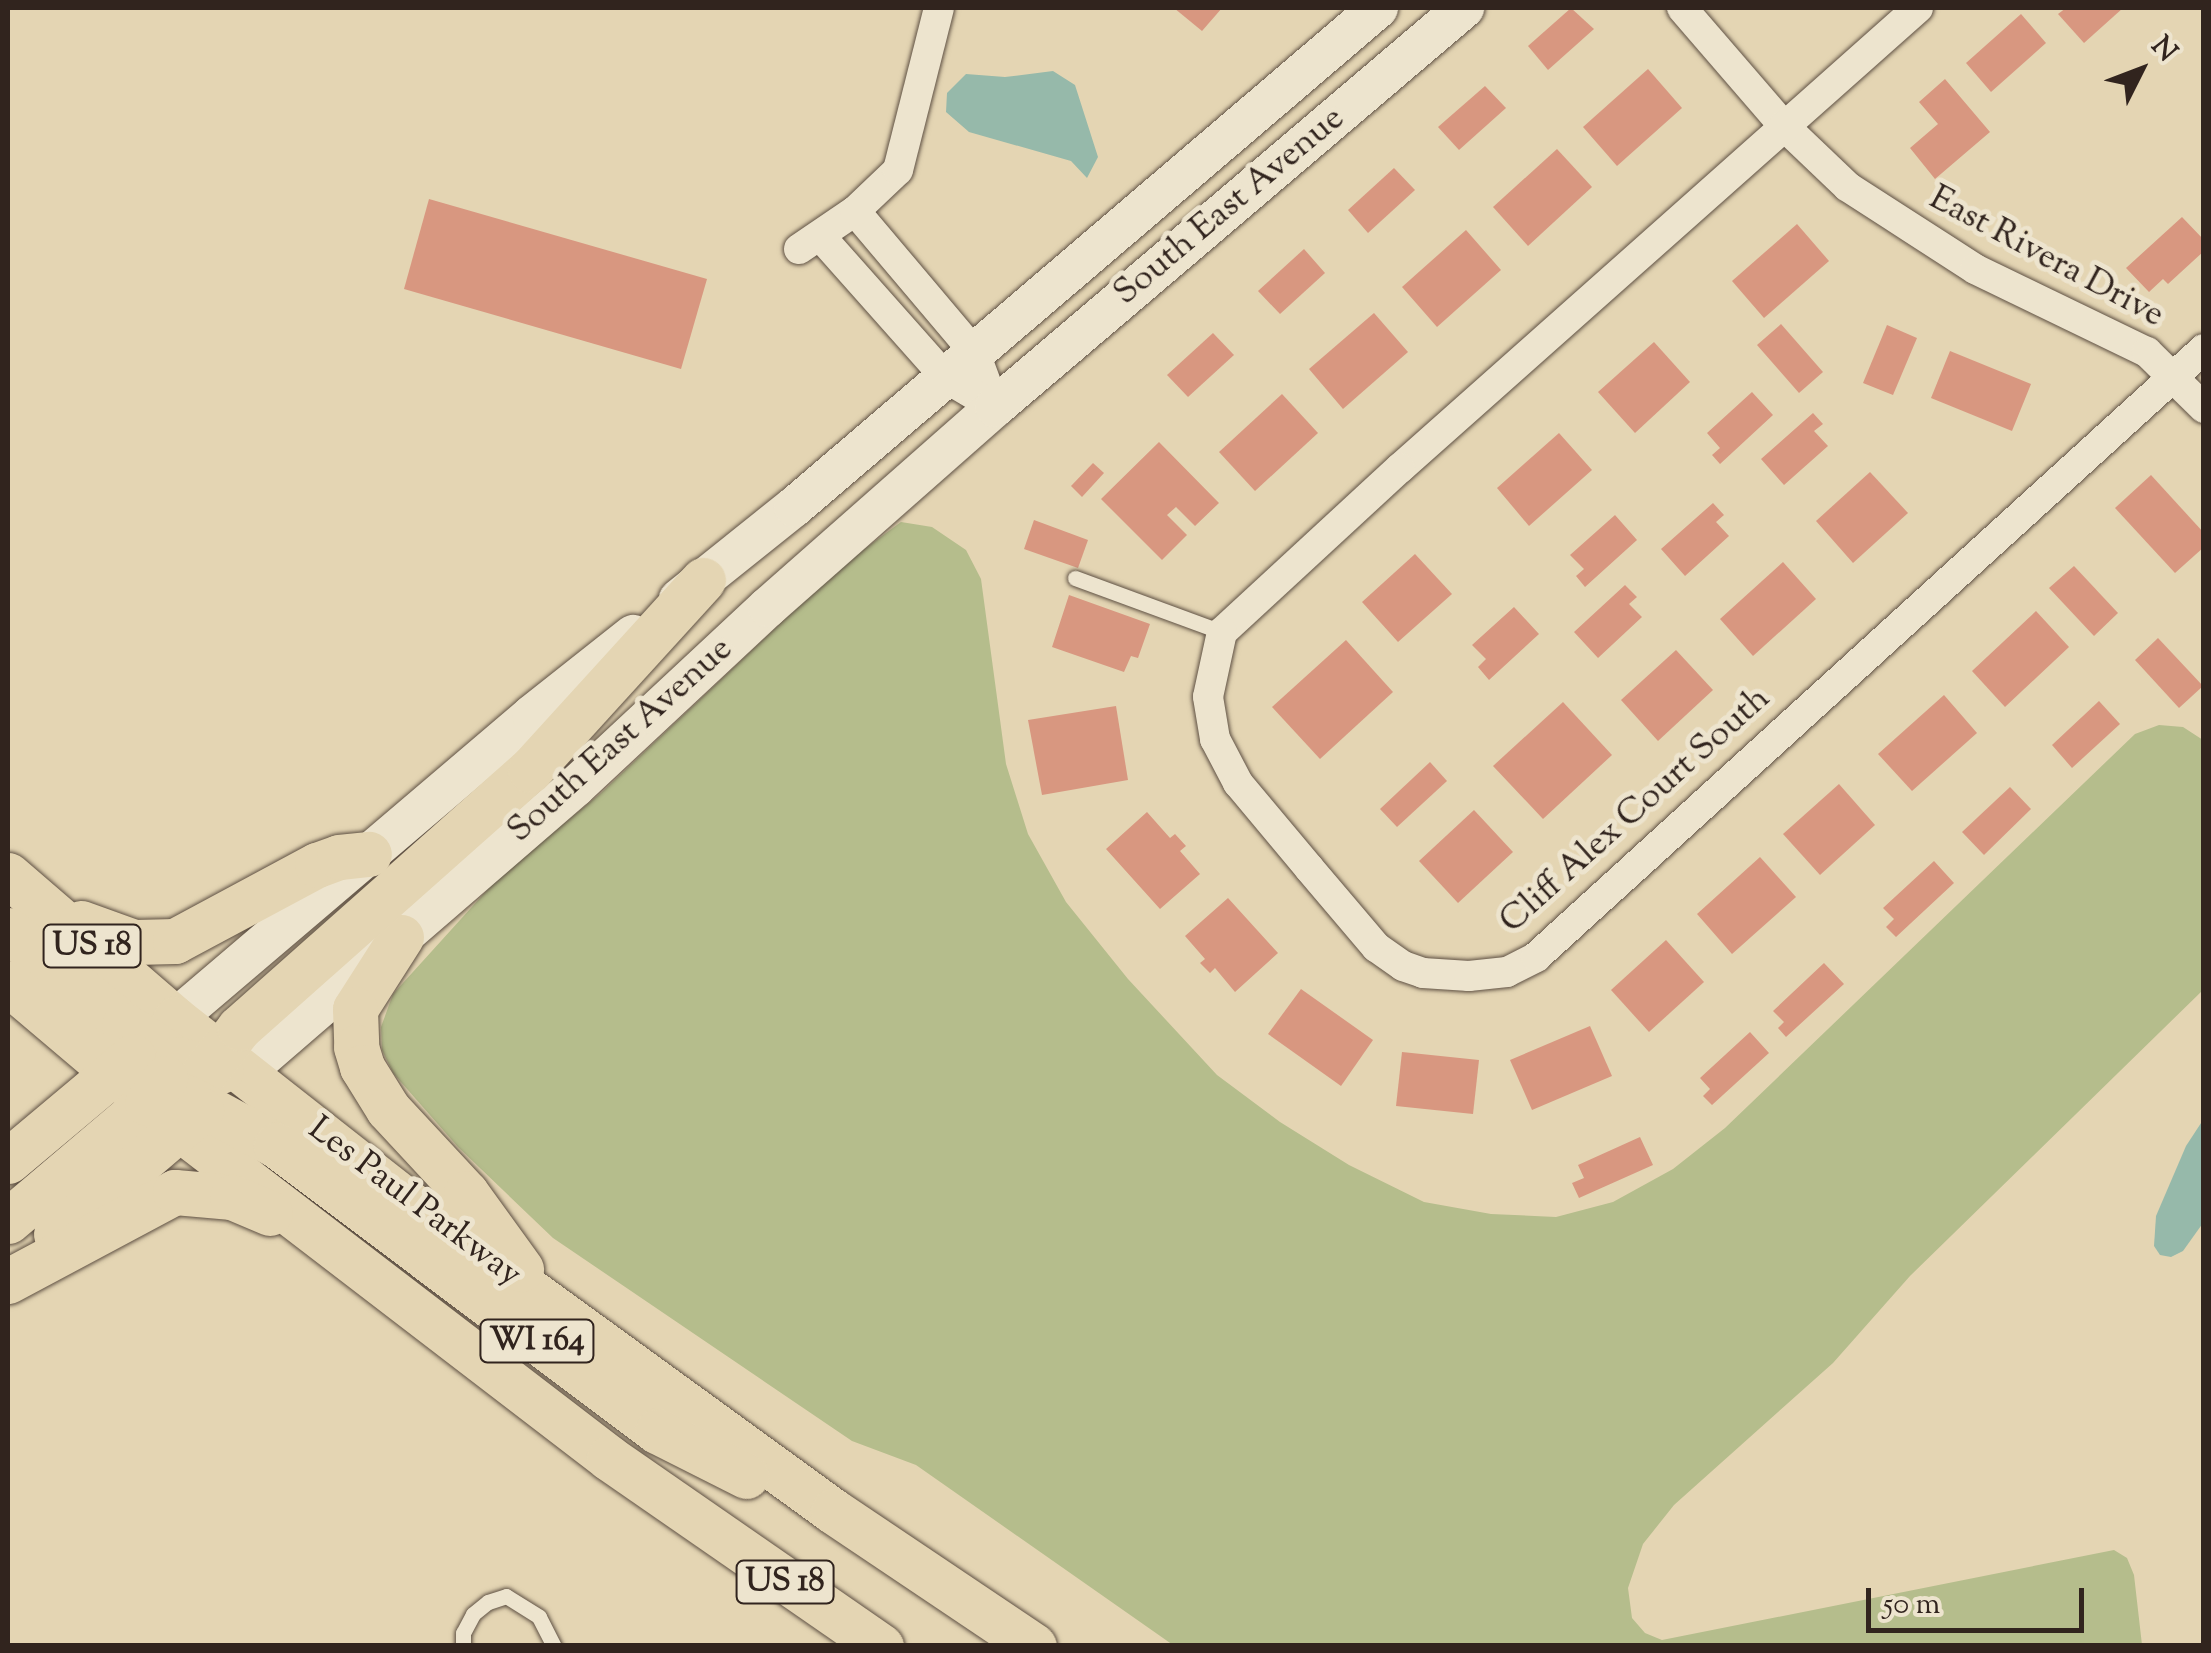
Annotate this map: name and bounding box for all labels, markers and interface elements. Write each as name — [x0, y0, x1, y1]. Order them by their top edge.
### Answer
north arrow — [2091, 20, 2191, 120]
text: N — [2141, 28, 2186, 72]
street label: South East Avenue — [1106, 99, 1354, 315]
street label: East Rivera Drive — [1921, 178, 2171, 338]
street label: South East Avenue — [500, 629, 742, 853]
street label: Cliff Alex Court South — [1492, 679, 1780, 943]
road number: US 18 — [42, 919, 142, 973]
street label: Les Paul Parkway — [299, 1109, 529, 1297]
road number: WI 164 — [477, 1314, 597, 1368]
road number: US 18 — [735, 1555, 835, 1609]
scale bar — [1871, 1568, 2088, 1630]
text: 50 m — [1883, 1584, 1940, 1627]

